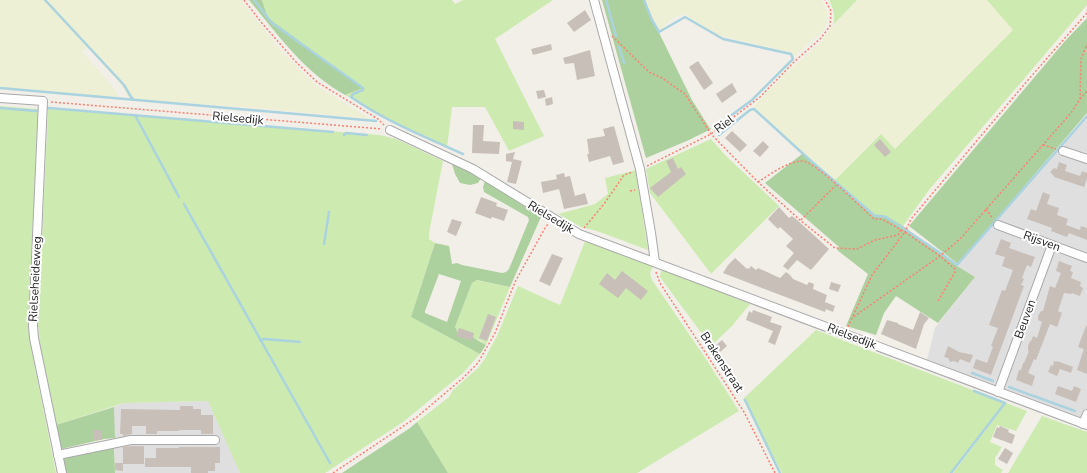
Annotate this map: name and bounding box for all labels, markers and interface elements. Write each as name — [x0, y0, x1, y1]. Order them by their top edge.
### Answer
street label: Rielsedijk — [212, 108, 265, 128]
street label: Riel — [711, 111, 737, 137]
street label: Rielsedijk — [525, 197, 578, 238]
street label: Rijsven — [1021, 227, 1063, 255]
street label: Rielseheideweg — [25, 236, 45, 322]
street label: Beuven — [1011, 297, 1039, 341]
street label: Rielsedijk — [825, 319, 880, 353]
street label: Brakenstraat — [697, 329, 748, 396]

